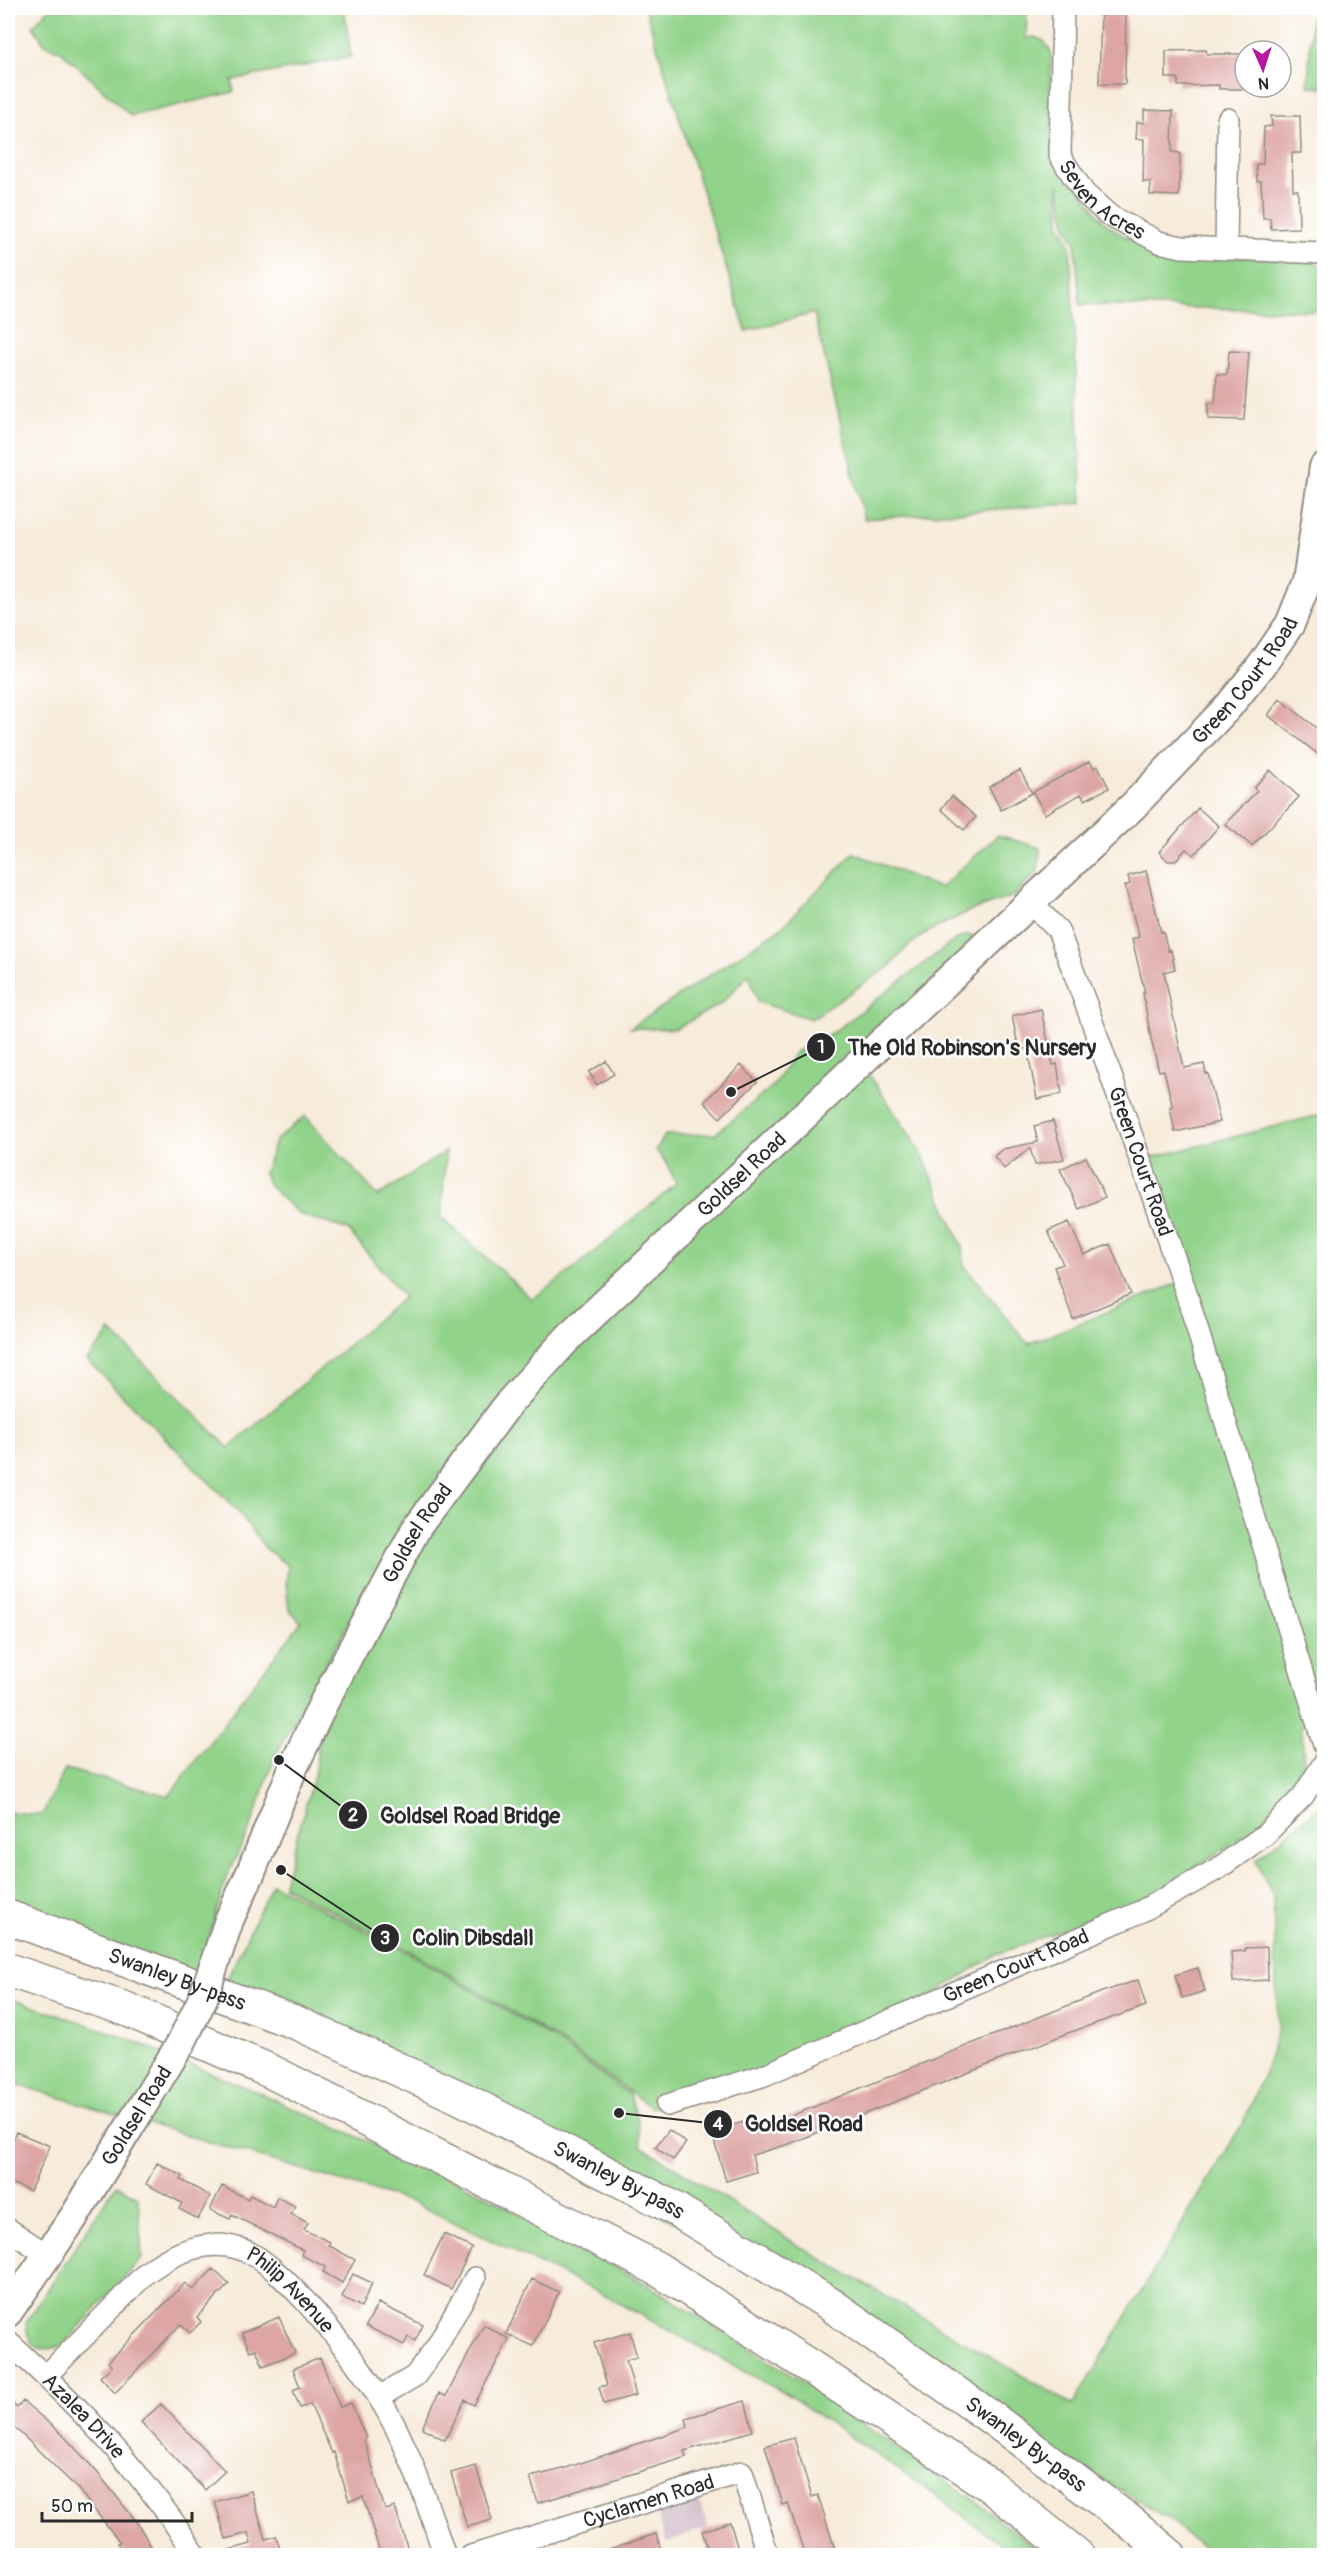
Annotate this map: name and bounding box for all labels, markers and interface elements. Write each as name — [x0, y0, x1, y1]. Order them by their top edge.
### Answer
north arrow — [1233, 39, 1293, 99]
text: N — [1258, 73, 1270, 93]
street label: Seven Acres — [1053, 155, 1150, 246]
street label: Green Court Road — [1186, 613, 1305, 750]
callout: The Old Robinson's Nursery — [806, 1027, 1109, 1067]
text: The Old Robinson's Nursery — [847, 1034, 1097, 1062]
text: 1 — [817, 1036, 825, 1059]
street label: Green Court Road — [1102, 1083, 1179, 1240]
street label: Goldsel Road — [691, 1126, 792, 1223]
street label: Goldsel Road — [376, 1478, 458, 1588]
callout: Goldsel Road Bridge — [338, 1795, 572, 1835]
text: Goldsel Road Bridge — [380, 1802, 561, 1830]
text: 2 — [348, 1804, 358, 1827]
callout: Colin Dibsdall — [370, 1918, 545, 1958]
street label: Green Court Road — [939, 1922, 1093, 2009]
text: Colin Dibsdall — [412, 1924, 534, 1952]
text: 3 — [380, 1927, 390, 1950]
street label: Swanley By-pass — [104, 1941, 250, 2017]
street label: Goldsel Road — [96, 2061, 178, 2171]
callout: Goldsel Road — [703, 2104, 875, 2144]
text: Goldsel Road — [745, 2110, 863, 2138]
text: 4 — [713, 2113, 724, 2136]
street label: Swanley By-pass — [549, 2134, 690, 2226]
street label: Philip Avenue — [242, 2240, 341, 2339]
street label: Azalea Drive — [37, 2367, 132, 2465]
street label: Swanley By-pass — [960, 2390, 1093, 2498]
street label: Cyclamen Road — [580, 2468, 718, 2534]
scale bar — [42, 2485, 192, 2523]
text: 50 m — [51, 2495, 93, 2518]

